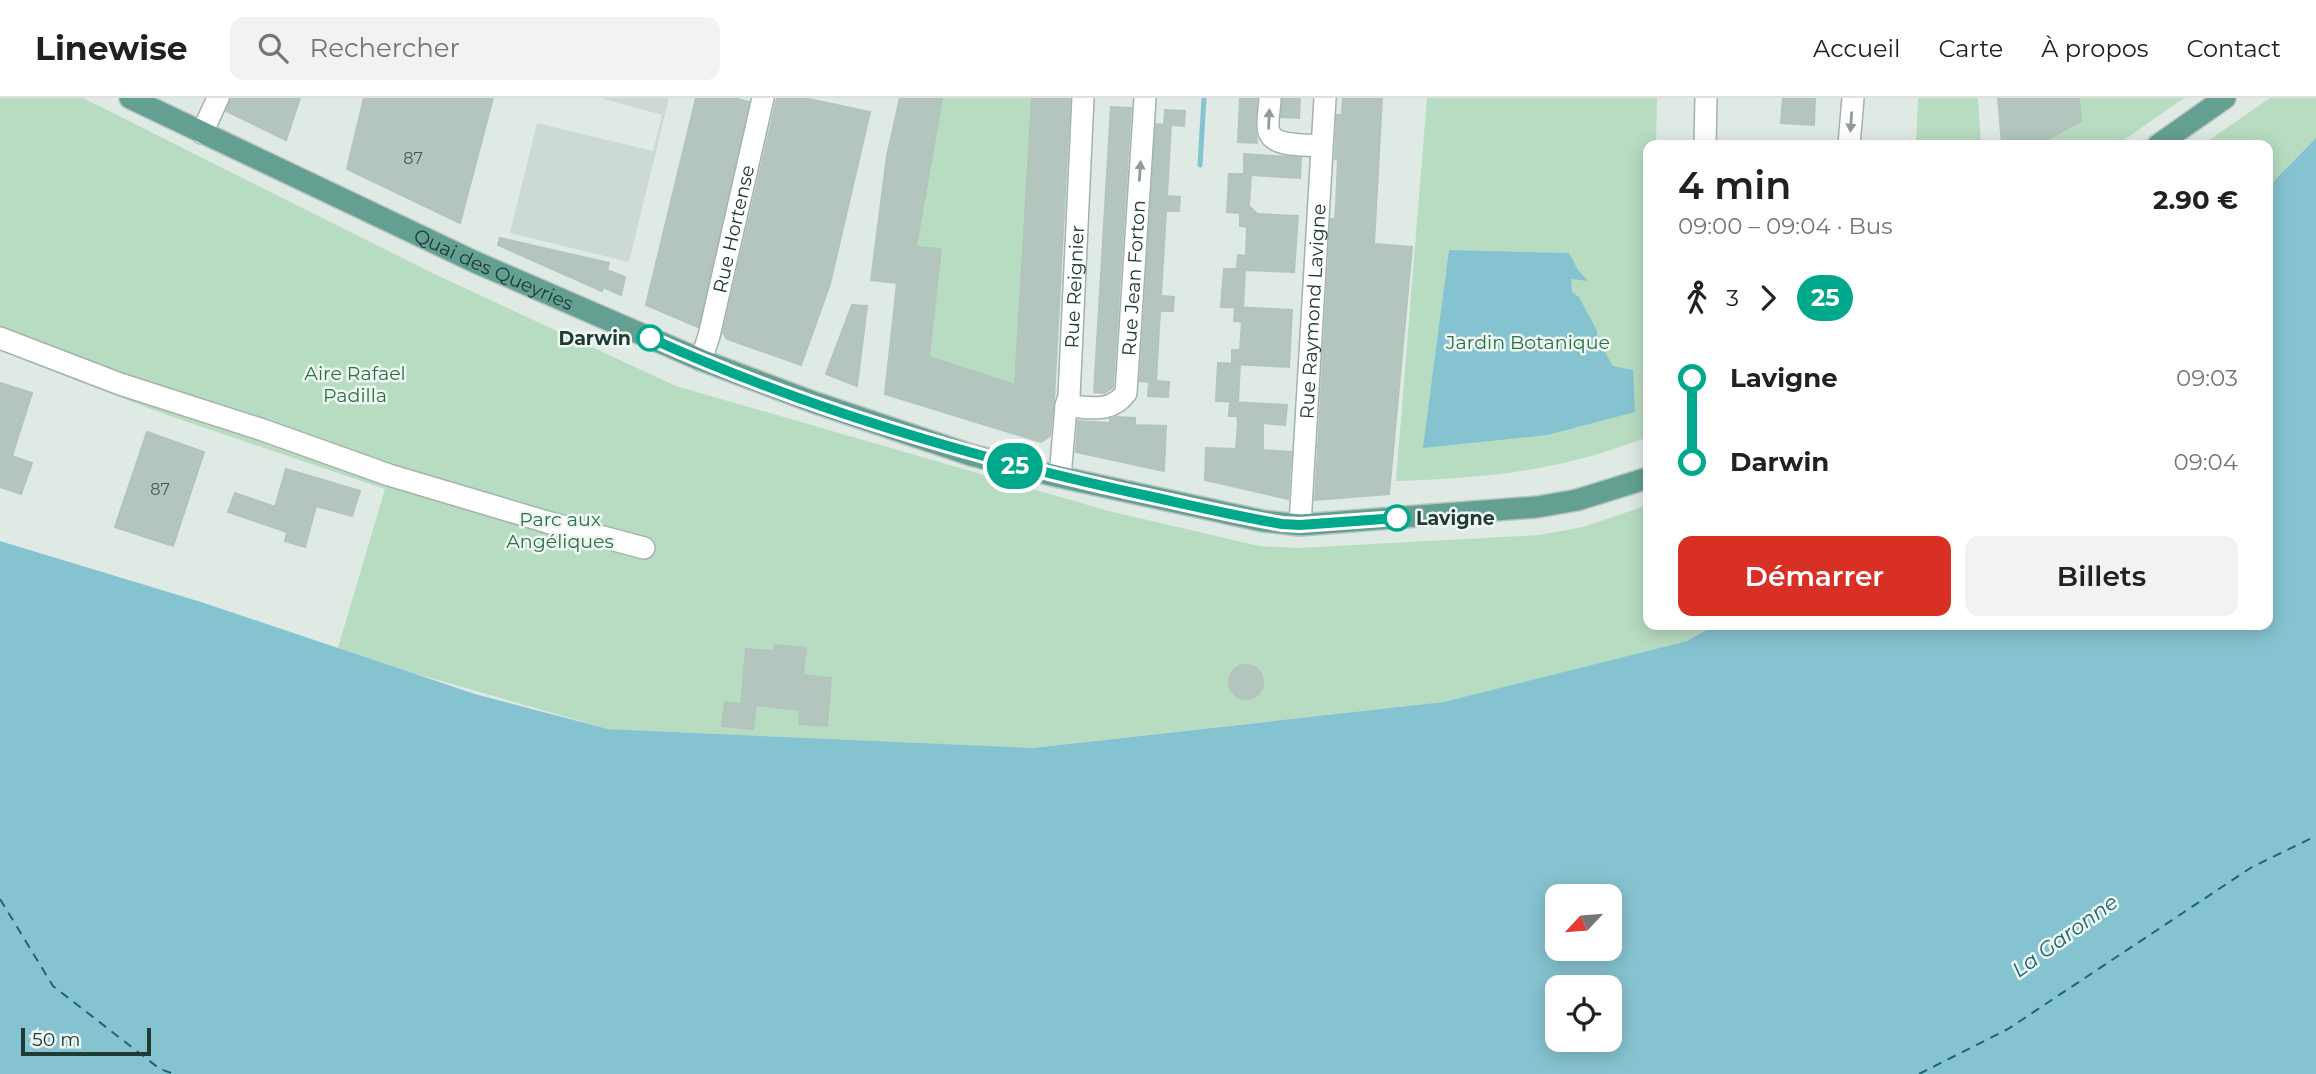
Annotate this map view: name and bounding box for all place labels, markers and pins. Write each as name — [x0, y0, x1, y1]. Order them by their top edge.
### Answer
marker: Darwin — [637, 325, 663, 351]
place label: Darwin — [558, 327, 631, 350]
marker: Lavigne — [1384, 505, 1410, 531]
place label: Lavigne — [1416, 507, 1495, 530]

